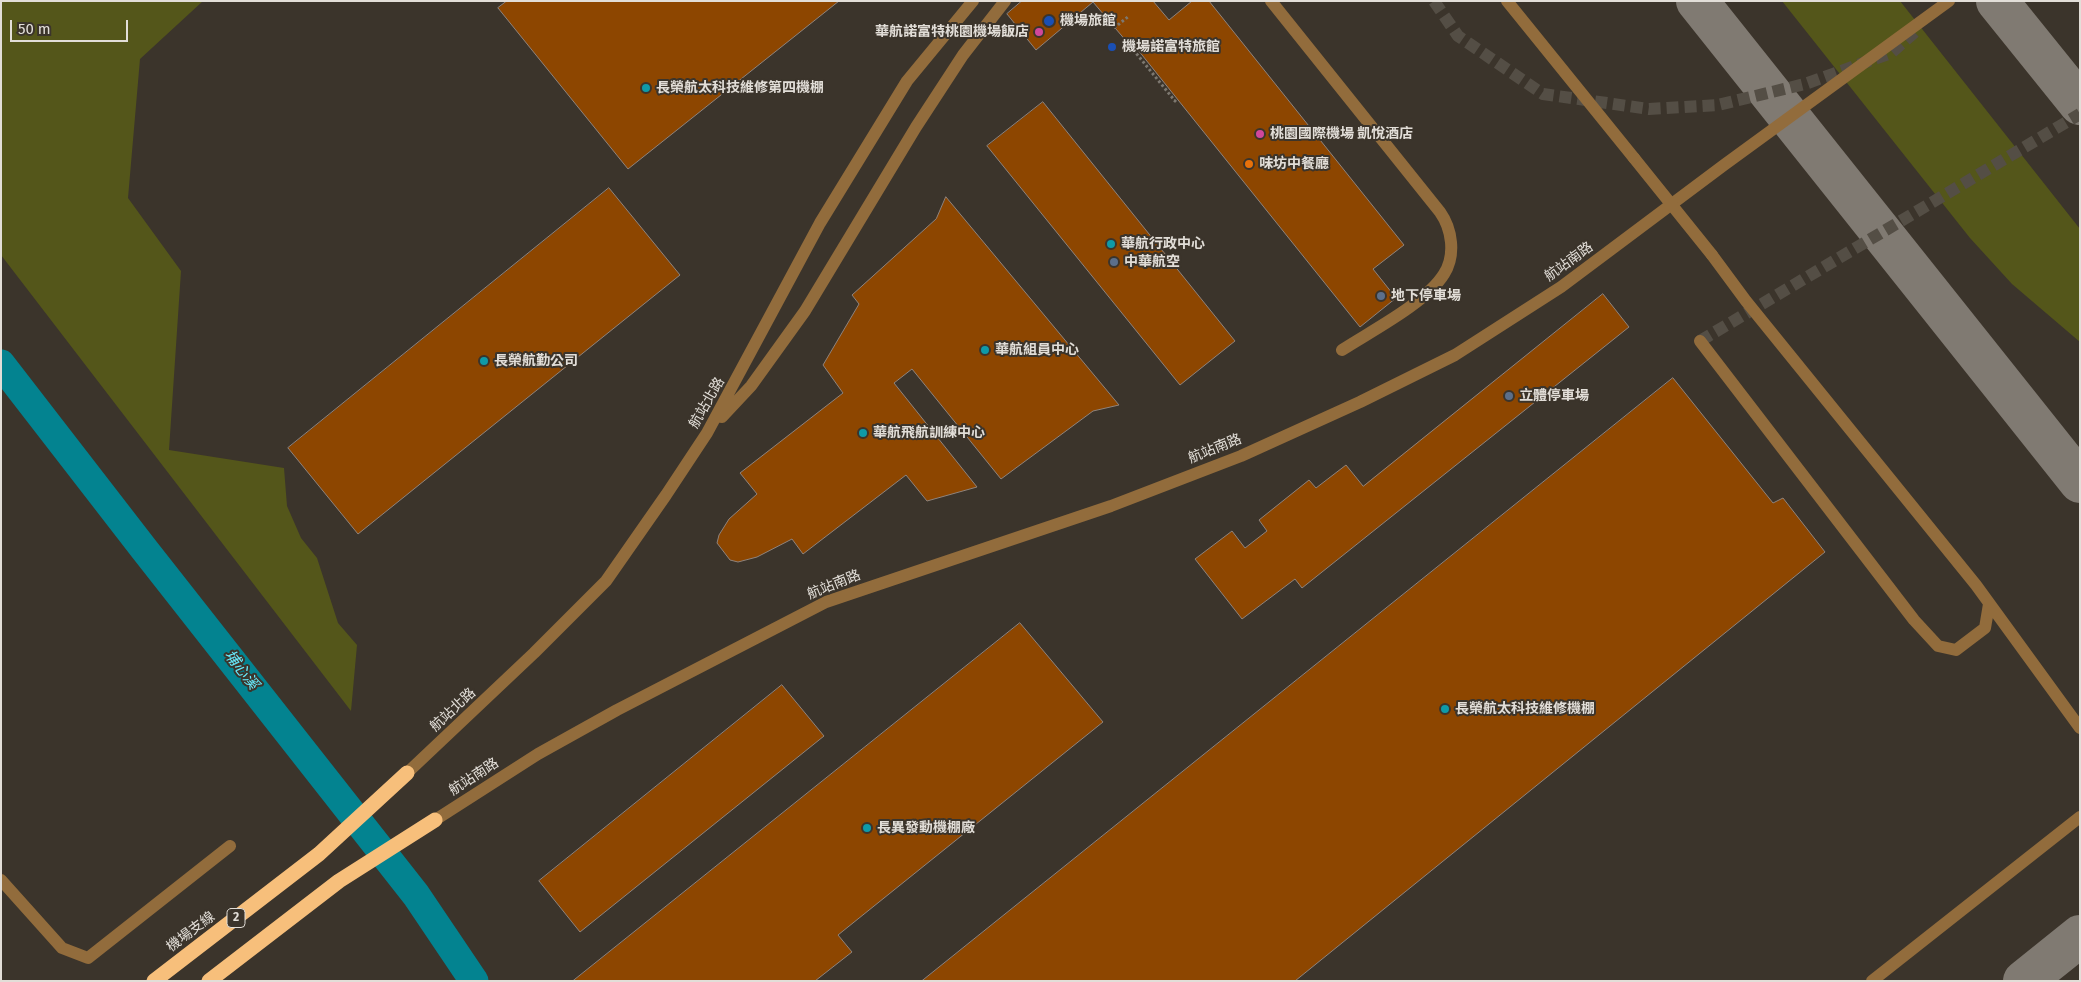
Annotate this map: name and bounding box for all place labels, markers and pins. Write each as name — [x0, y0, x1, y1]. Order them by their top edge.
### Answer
place label: 機場旅館 — [1060, 13, 1116, 29]
marker: 機場旅館 — [1042, 14, 1056, 28]
place label: 華航諾富特桃園機場飯店 — [875, 24, 1029, 40]
marker: 華航諾富特桃園機場飯店 — [1033, 26, 1045, 38]
place label: 機場諾富特旅館 — [1122, 39, 1220, 55]
marker: 機場諾富特旅館 — [1106, 41, 1118, 53]
place label: 長榮航太科技維修第四機棚 — [656, 80, 824, 96]
marker: 長榮航太科技維修第四機棚 — [640, 82, 652, 94]
place label: 桃園國際機場 凱悅酒店 — [1270, 126, 1413, 142]
marker: 桃園國際機場 凱悅酒店 — [1254, 128, 1266, 140]
place label: 味坊中餐廳 — [1259, 156, 1329, 172]
marker: 味坊中餐廳 — [1243, 158, 1255, 170]
place label: 華航行政中心 — [1121, 236, 1205, 252]
marker: 華航行政中心 — [1105, 238, 1117, 250]
place label: 中華航空 — [1124, 254, 1180, 270]
marker: 中華航空 — [1108, 256, 1120, 268]
place label: 地下停車場 — [1391, 288, 1461, 304]
marker: 地下停車場 — [1375, 290, 1387, 302]
place label: 華航組員中心 — [995, 342, 1079, 358]
marker: 華航組員中心 — [979, 344, 991, 356]
place label: 長榮航勤公司 — [494, 353, 578, 369]
marker: 長榮航勤公司 — [478, 355, 490, 367]
place label: 立體停車場 — [1519, 388, 1589, 404]
marker: 立體停車場 — [1503, 390, 1515, 402]
place label: 華航飛航訓練中心 — [873, 425, 985, 441]
marker: 華航飛航訓練中心 — [857, 427, 869, 439]
place label: 長榮航太科技維修機棚 — [1455, 701, 1595, 717]
marker: 長榮航太科技維修機棚 — [1439, 703, 1451, 715]
place label: 長異發動機棚廠 — [877, 820, 975, 836]
marker: 長異發動機棚廠 — [861, 822, 873, 834]

